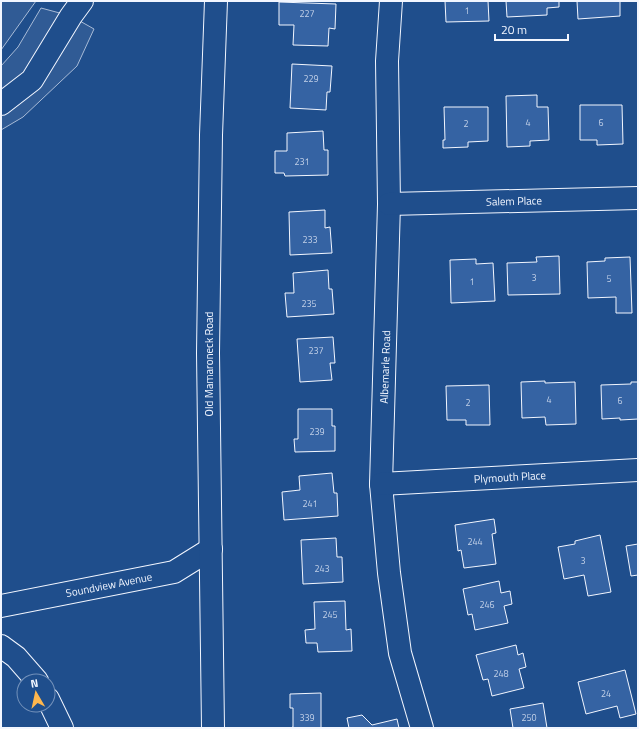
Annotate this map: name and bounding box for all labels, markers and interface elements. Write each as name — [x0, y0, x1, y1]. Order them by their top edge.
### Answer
house number: 1 — [464, 4, 470, 17]
house number: 227 — [299, 7, 315, 20]
scale bar — [495, 16, 568, 42]
text: 20 m — [501, 20, 527, 39]
house number: 229 — [303, 72, 319, 85]
house number: 4 — [525, 116, 531, 129]
house number: 6 — [598, 116, 604, 129]
house number: 2 — [463, 117, 469, 130]
house number: 231 — [294, 155, 310, 168]
street label: Salem Place — [486, 192, 543, 210]
house number: 233 — [302, 233, 318, 246]
house number: 3 — [531, 271, 537, 284]
house number: 5 — [606, 272, 612, 285]
house number: 1 — [469, 275, 475, 288]
house number: 235 — [301, 297, 317, 310]
street label: Old Mamaroneck Road — [201, 311, 217, 416]
street label: Albemarle Road — [376, 330, 394, 404]
house number: 237 — [308, 344, 324, 357]
house number: 4 — [546, 393, 552, 406]
house number: 6 — [617, 394, 623, 407]
house number: 2 — [465, 396, 471, 409]
house number: 239 — [309, 425, 325, 438]
street label: Plymouth Place — [473, 467, 547, 487]
house number: 241 — [302, 497, 318, 510]
house number: 244 — [467, 535, 483, 548]
house number: 3 — [580, 554, 586, 567]
house number: 243 — [314, 562, 330, 575]
street label: Soundview Avenue — [64, 568, 154, 601]
house number: 246 — [479, 598, 495, 611]
house number: 245 — [322, 608, 338, 621]
house number: 248 — [493, 667, 509, 680]
north arrow — [16, 673, 56, 713]
text: N — [29, 675, 39, 692]
house number: 24 — [601, 687, 611, 700]
house number: 339 — [299, 711, 315, 724]
house number: 250 — [521, 711, 537, 724]

